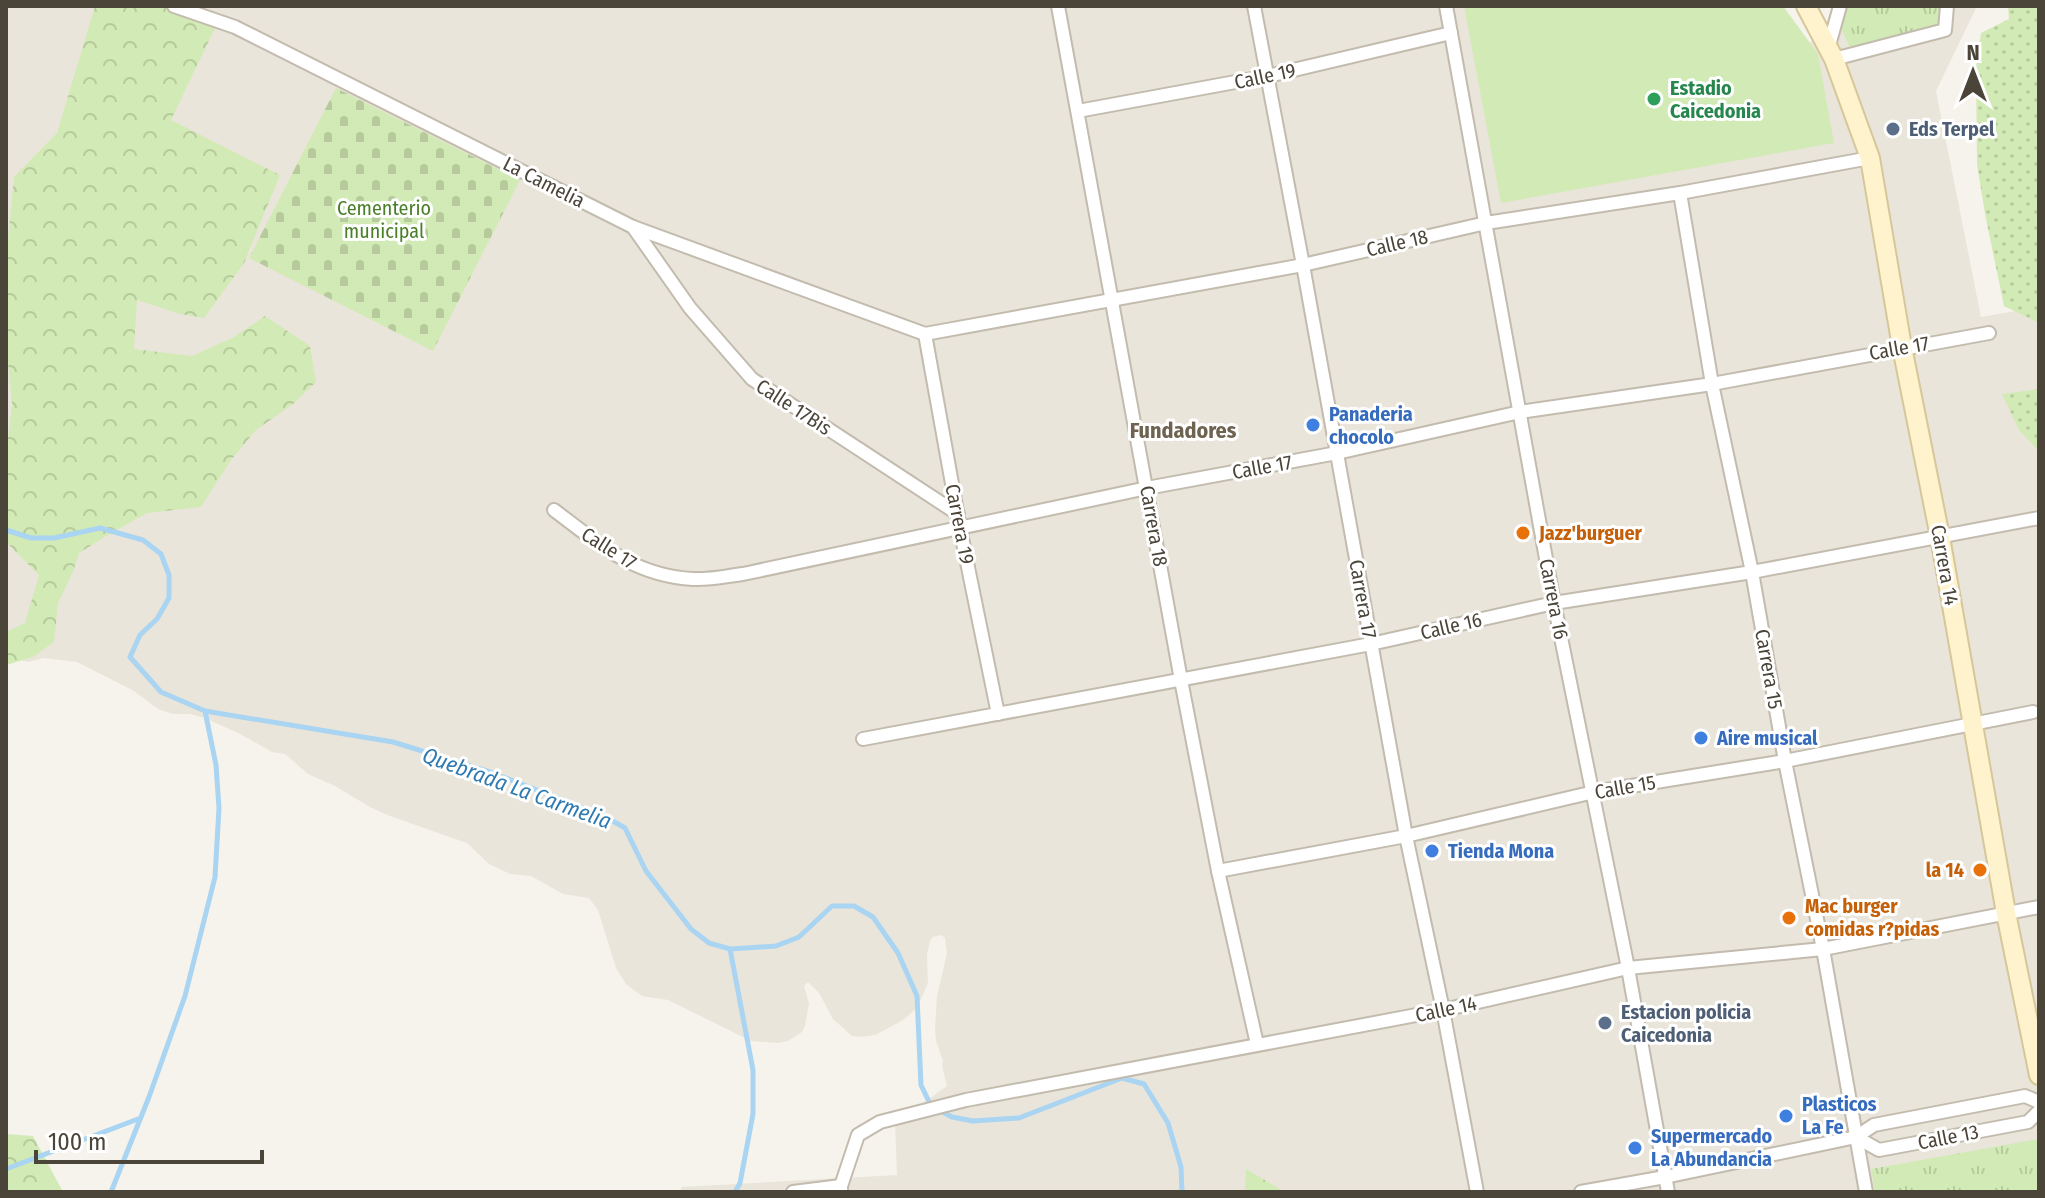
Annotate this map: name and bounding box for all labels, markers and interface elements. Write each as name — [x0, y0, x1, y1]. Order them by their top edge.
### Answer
north arrow — [1933, 32, 2013, 112]
text: N — [1966, 39, 1980, 66]
street label: Calle 19 — [1232, 58, 1298, 94]
place label: Estadio Caicedonia — [1670, 76, 1761, 123]
marker: Estadio Caicedonia — [1645, 90, 1663, 108]
place label: Eds Terpel — [1909, 117, 1995, 141]
marker: Eds Terpel — [1884, 120, 1902, 138]
street label: La Camelia — [499, 151, 589, 213]
park label: Cementerio municipal — [337, 196, 431, 243]
street label: Calle 18 — [1364, 224, 1430, 262]
street label: Calle 17 — [1867, 331, 1931, 365]
street label: Calle 17Bis — [752, 374, 836, 440]
place label: Panaderia chocolo — [1329, 402, 1413, 449]
marker: Panaderia chocolo — [1304, 416, 1322, 434]
district label: Fundadores — [1130, 417, 1237, 444]
street label: Calle 17 — [1230, 450, 1294, 484]
street label: Carrera 19 — [940, 482, 980, 566]
street label: Carrera 18 — [1135, 484, 1173, 568]
place label: Jazz'burguer — [1538, 521, 1643, 545]
street label: Calle 17 — [577, 522, 641, 574]
street label: Carrera 14 — [1926, 523, 1964, 607]
marker: Jazz'burguer — [1514, 524, 1532, 542]
street label: Carrera 16 — [1534, 557, 1574, 641]
street label: Carrera 17 — [1344, 558, 1382, 640]
street label: Calle 16 — [1418, 607, 1484, 645]
street label: Carrera 15 — [1750, 627, 1788, 711]
place label: Aire musical — [1716, 726, 1818, 750]
marker: Aire musical — [1692, 729, 1710, 747]
water label: Quebrada La Carmelia — [419, 741, 615, 835]
street label: Calle 15 — [1593, 770, 1657, 804]
place label: Tienda Mona — [1448, 839, 1554, 863]
marker: Tienda Mona — [1423, 842, 1441, 860]
place label: la 14 — [1926, 858, 1964, 882]
marker: la 14 — [1971, 861, 1989, 879]
place label: Mac burger comidas r?pidas — [1805, 894, 1939, 941]
marker: Mac burger comidas r?pidas — [1780, 909, 1798, 927]
street label: Calle 14 — [1413, 991, 1479, 1027]
place label: Estacion policia Caicedonia — [1621, 1000, 1751, 1047]
marker: Estacion policia Caicedonia — [1596, 1014, 1614, 1032]
place label: Plasticos La Fe — [1802, 1092, 1877, 1139]
marker: Plasticos La Fe — [1777, 1107, 1795, 1125]
scale bar — [36, 1114, 262, 1164]
street label: Calle 13 — [1916, 1119, 1980, 1155]
place label: Supermercado La Abundancia — [1651, 1124, 1773, 1171]
text: 100 m — [48, 1128, 106, 1156]
marker: Supermercado La Abundancia — [1626, 1139, 1644, 1157]

